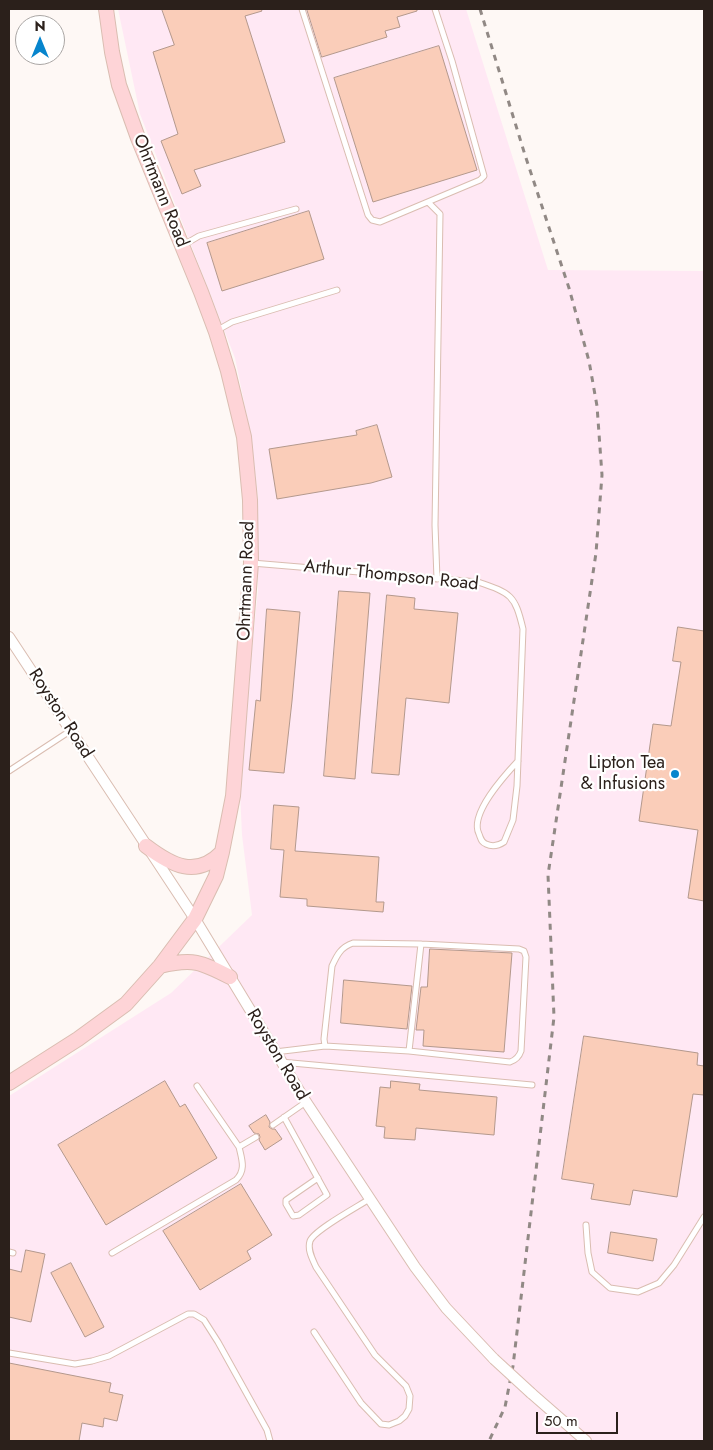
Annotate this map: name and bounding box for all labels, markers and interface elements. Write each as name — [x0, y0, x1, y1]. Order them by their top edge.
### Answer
north arrow — [15, 15, 65, 65]
text: N — [34, 16, 46, 36]
street label: Ohrtmann Road — [128, 131, 192, 251]
street label: Ohrtmann Road — [234, 521, 260, 641]
street label: Arthur Thompson Road — [303, 556, 479, 596]
street label: Royston Road — [23, 665, 97, 763]
place label: Lipton Tea & Infusions — [581, 753, 665, 796]
marker: Lipton Tea & Infusions — [669, 768, 681, 780]
street label: Royston Road — [241, 1005, 313, 1105]
scale bar — [538, 1402, 620, 1434]
text: 50 m — [544, 1410, 578, 1432]

